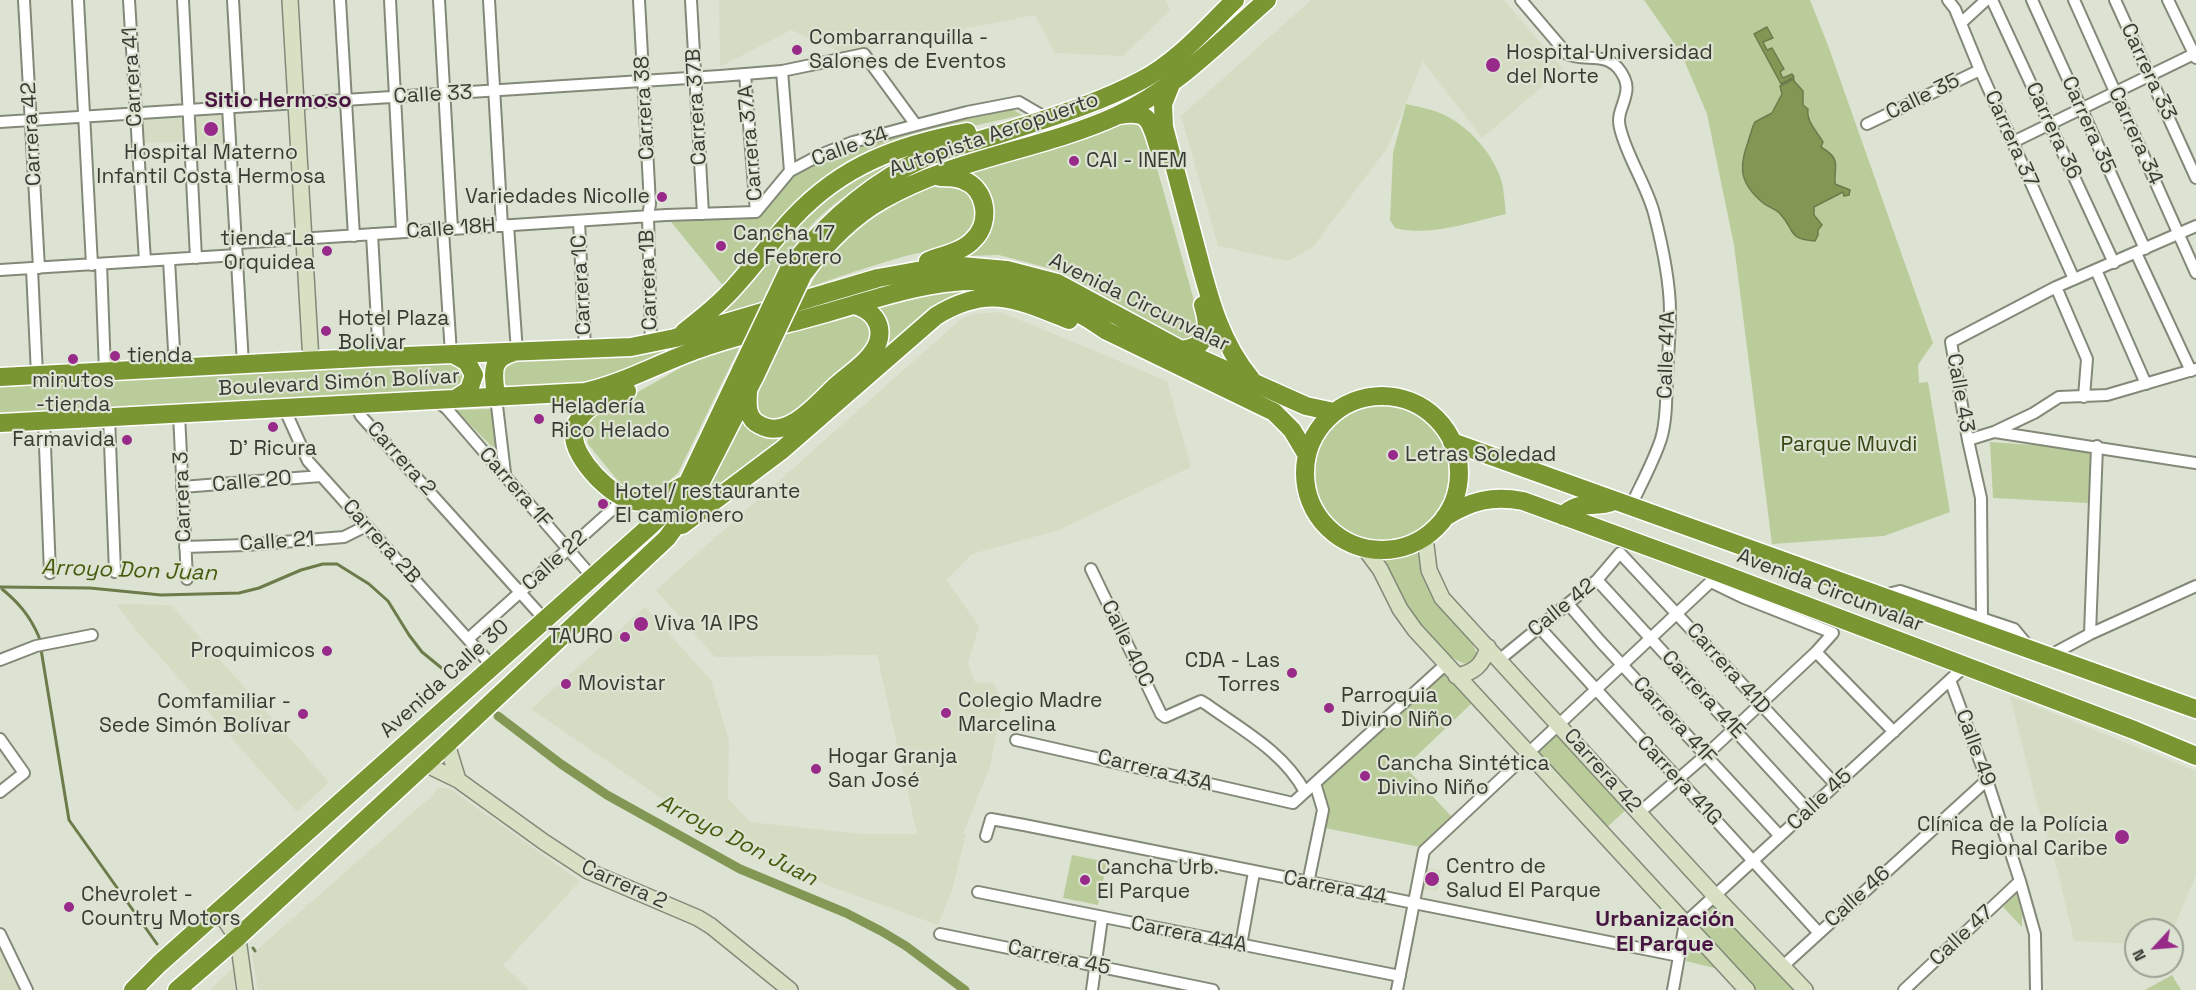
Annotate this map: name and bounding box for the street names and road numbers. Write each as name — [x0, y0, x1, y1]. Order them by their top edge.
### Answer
street label: Carrera 33 — [2115, 20, 2181, 124]
street label: Carrera 41 — [118, 26, 148, 128]
street label: Carrera 37B — [681, 48, 713, 166]
street label: Carrera 38 — [630, 55, 660, 161]
street label: Calle 35 — [1882, 68, 1964, 126]
street label: Carrera 35 — [2055, 72, 2121, 178]
street label: Carrera 36 — [2020, 79, 2086, 183]
street label: Calle 33 — [393, 80, 473, 110]
street label: Carrera 42 — [17, 81, 47, 187]
street label: Carrera 34 — [2102, 83, 2168, 189]
street label: Carrera 37A — [733, 84, 769, 202]
street label: Autopista Aeropuerto — [886, 87, 1102, 183]
street label: Carrera 37 — [1979, 87, 2043, 191]
street label: Calle 34 — [808, 122, 892, 172]
street label: Calle 18H — [406, 213, 496, 245]
street label: Carrera 1B — [635, 229, 663, 331]
street label: Carrera 1C — [567, 234, 597, 336]
street label: Avenida Circunvalar — [1045, 248, 1233, 358]
street label: Calle 41A — [1653, 310, 1681, 400]
street label: Calle 43 — [1941, 352, 1979, 434]
street label: Boulevard Simón Bolívar — [218, 364, 460, 402]
street label: Carrera 2 — [361, 417, 441, 501]
street label: Carrera 1F — [473, 443, 557, 533]
street label: Carrera 3 — [169, 451, 197, 543]
street label: Calle 20 — [211, 466, 293, 498]
street label: Carrera 2B — [336, 495, 426, 589]
street label: Calle 22 — [517, 525, 593, 597]
street label: Calle 21 — [239, 527, 315, 557]
street label: Avenida Circunvalar — [1733, 544, 1927, 638]
street label: Calle 42 — [1523, 573, 1601, 643]
street label: Calle 40C — [1095, 596, 1159, 692]
street label: Avenida Calle 30 — [375, 614, 515, 744]
street label: Carrera 41D — [1681, 618, 1775, 720]
street label: Carrera 41E — [1656, 646, 1750, 744]
street label: Carrera 41F — [1627, 672, 1721, 770]
street label: Calle 49 — [1950, 706, 2000, 790]
street label: Carrera 42 — [1558, 724, 1646, 818]
street label: Carrera 41G — [1631, 731, 1727, 831]
street label: Carrera 43A — [1095, 745, 1215, 797]
street label: Calle 45 — [1782, 764, 1858, 836]
street label: Carrera 2 — [577, 855, 671, 915]
street label: Calle 46 — [1820, 861, 1896, 933]
street label: Carrera 44 — [1281, 866, 1389, 910]
street label: Calle 47 — [1925, 900, 1999, 972]
street label: Carrera 44A — [1129, 911, 1249, 959]
street label: Carrera 45 — [1005, 935, 1113, 981]

